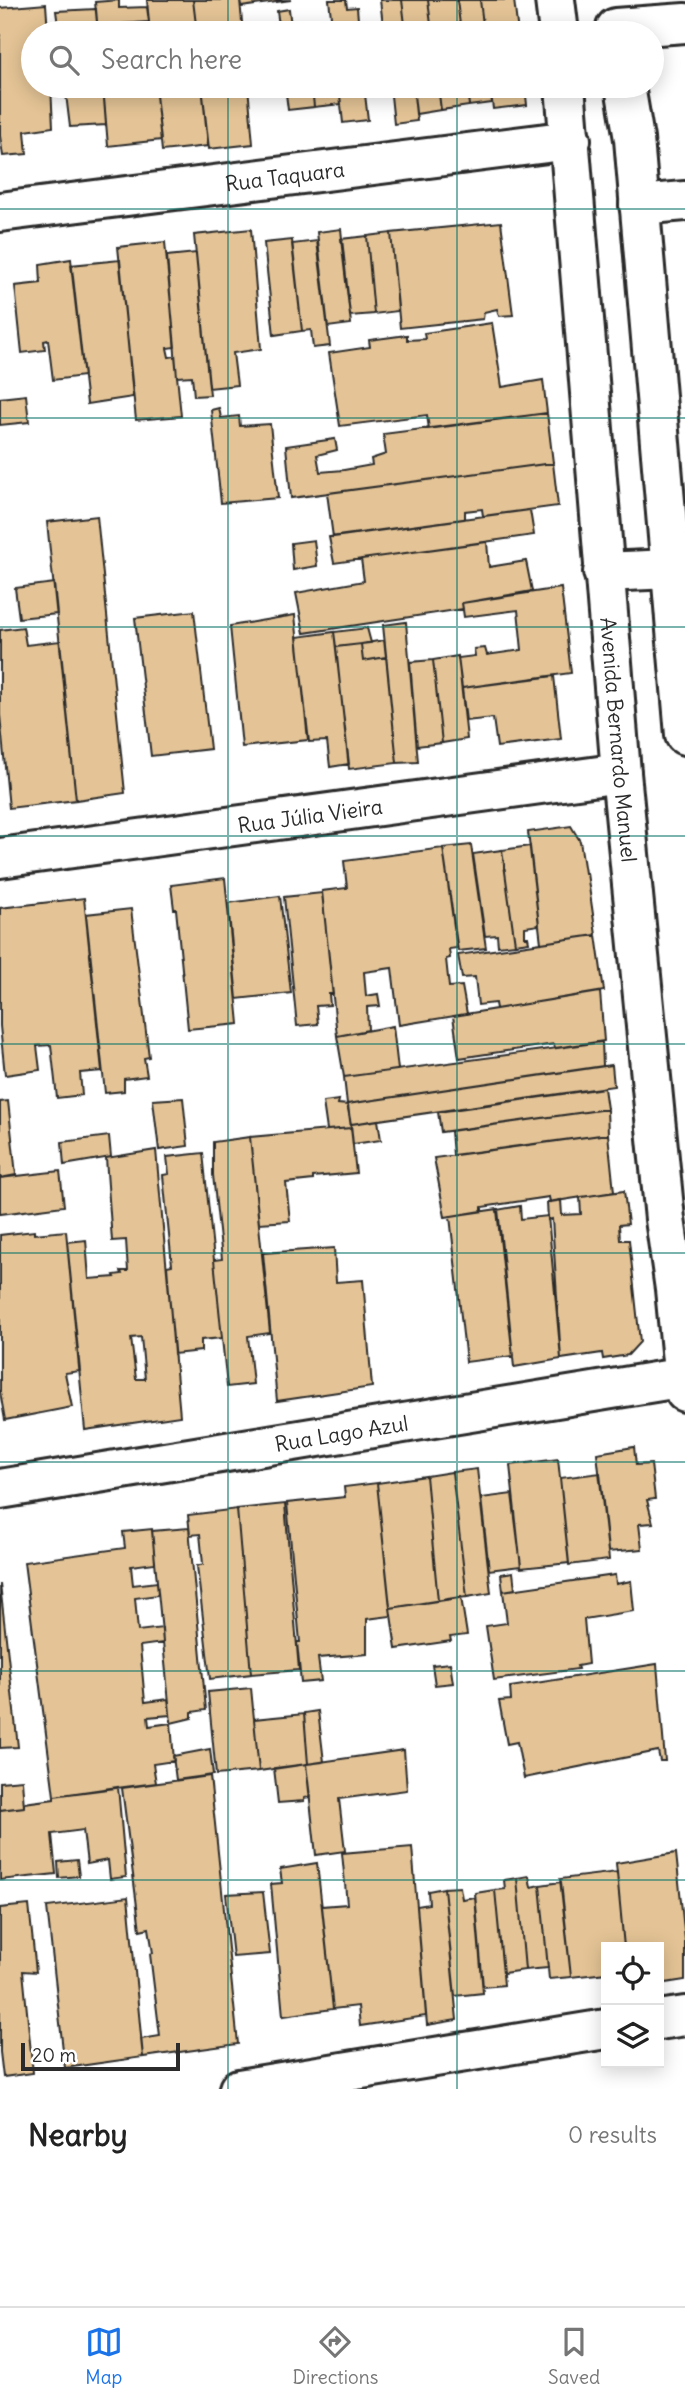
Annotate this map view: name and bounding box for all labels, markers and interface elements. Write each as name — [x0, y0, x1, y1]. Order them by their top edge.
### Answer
search box — [21, 21, 664, 98]
icon: search — [45, 41, 83, 79]
text: Search here — [101, 43, 242, 76]
street label: Rua Taquara — [223, 155, 346, 197]
street label: Avenida Bernardo Manuel — [595, 616, 643, 863]
street label: Rua Júlia Vieira — [236, 792, 384, 839]
street label: Rua Lago Azul — [273, 1409, 410, 1457]
map controls — [601, 1942, 664, 2068]
button: locate — [601, 1942, 664, 2005]
button: layers — [601, 2005, 664, 2068]
scale bar — [21, 2040, 180, 2072]
text: 20 m — [32, 2043, 76, 2067]
text: Nearby — [28, 2116, 128, 2154]
text: 0 results — [568, 2120, 657, 2149]
tab: Map — [85, 2323, 123, 2389]
tab: Directions — [293, 2323, 378, 2389]
tab: Saved — [548, 2323, 600, 2389]

